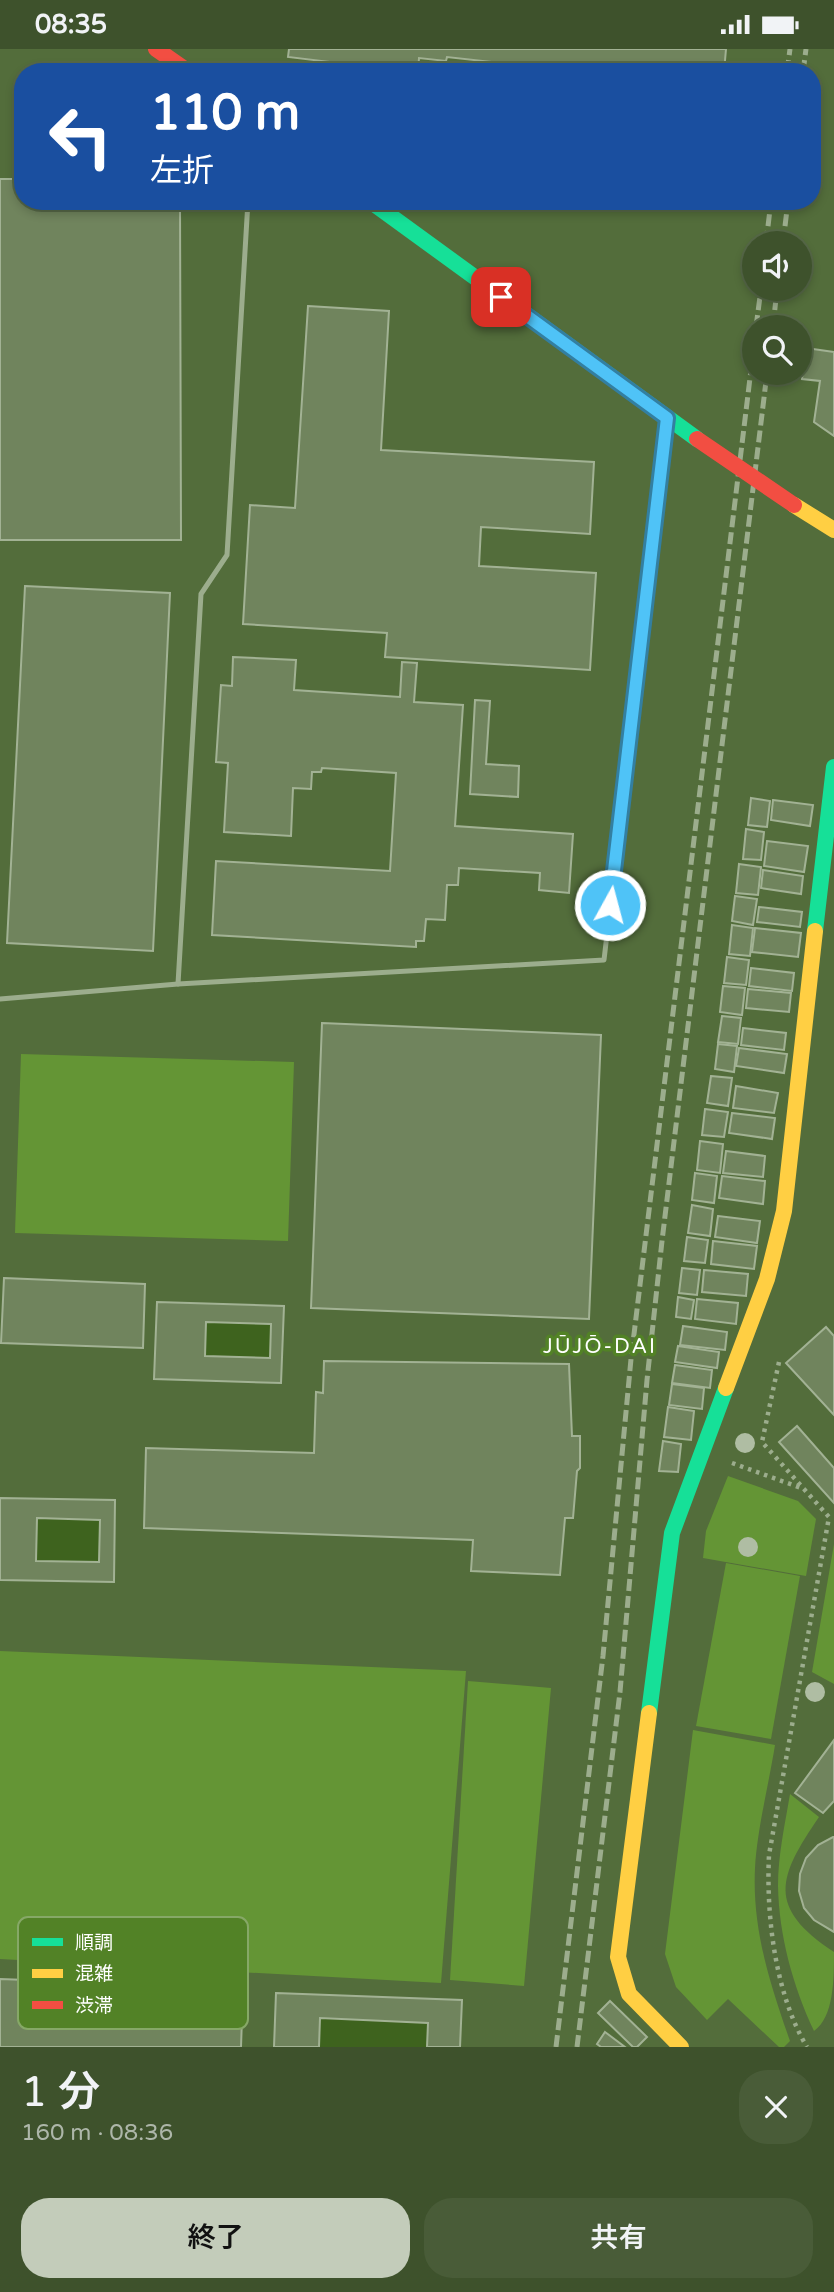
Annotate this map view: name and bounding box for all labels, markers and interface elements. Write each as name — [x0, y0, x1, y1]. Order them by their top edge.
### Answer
text: 08:35 — [35, 9, 107, 40]
text: 110 m — [150, 84, 300, 143]
icon: left — [35, 91, 126, 182]
text: 左折 — [150, 152, 214, 190]
map controls — [742, 231, 812, 385]
button: sound — [742, 231, 812, 301]
pin — [471, 267, 531, 327]
icon: arrive — [482, 278, 520, 316]
button: search — [742, 315, 812, 385]
position arrow — [573, 868, 647, 942]
district label: JŪJŌ-DAI — [543, 1334, 657, 1359]
legend — [18, 1917, 248, 2029]
text: 順調 — [75, 1932, 113, 1954]
text: 混雑 — [75, 1963, 113, 1985]
text: 渋滞 — [75, 1995, 113, 2017]
text: 1 分 — [21, 2067, 100, 2118]
button: close — [739, 2070, 813, 2144]
text: 160 m · 08:36 — [21, 2119, 173, 2147]
button: 終了 — [21, 2198, 410, 2278]
button: 共有 — [424, 2198, 813, 2278]

